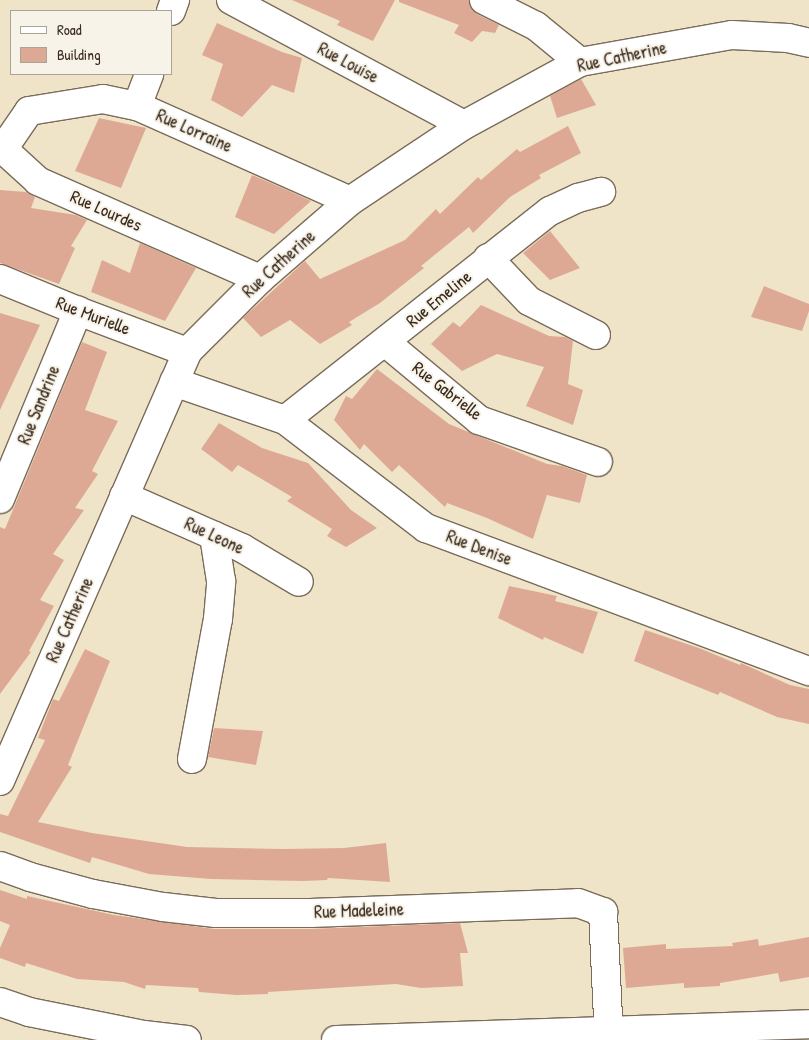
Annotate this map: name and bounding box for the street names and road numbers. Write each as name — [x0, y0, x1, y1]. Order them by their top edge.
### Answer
street label: Rue Catherine — [575, 37, 669, 77]
street label: Rue Louise — [314, 38, 382, 88]
street label: Rue Lorraine — [153, 105, 235, 157]
street label: Rue Lourdes — [67, 186, 145, 236]
street label: Rue Catherine — [238, 226, 320, 302]
street label: Rue Emeline — [402, 266, 476, 332]
street label: Rue Murielle — [53, 292, 133, 340]
street label: Rue Gabrielle — [408, 357, 486, 425]
street label: Rue Sandrine — [13, 362, 65, 448]
street label: Rue Leone — [181, 513, 247, 559]
street label: Rue Denise — [443, 526, 515, 570]
street label: Rue Catherine — [42, 574, 98, 666]
street label: Rue Madeleine — [314, 899, 404, 923]

